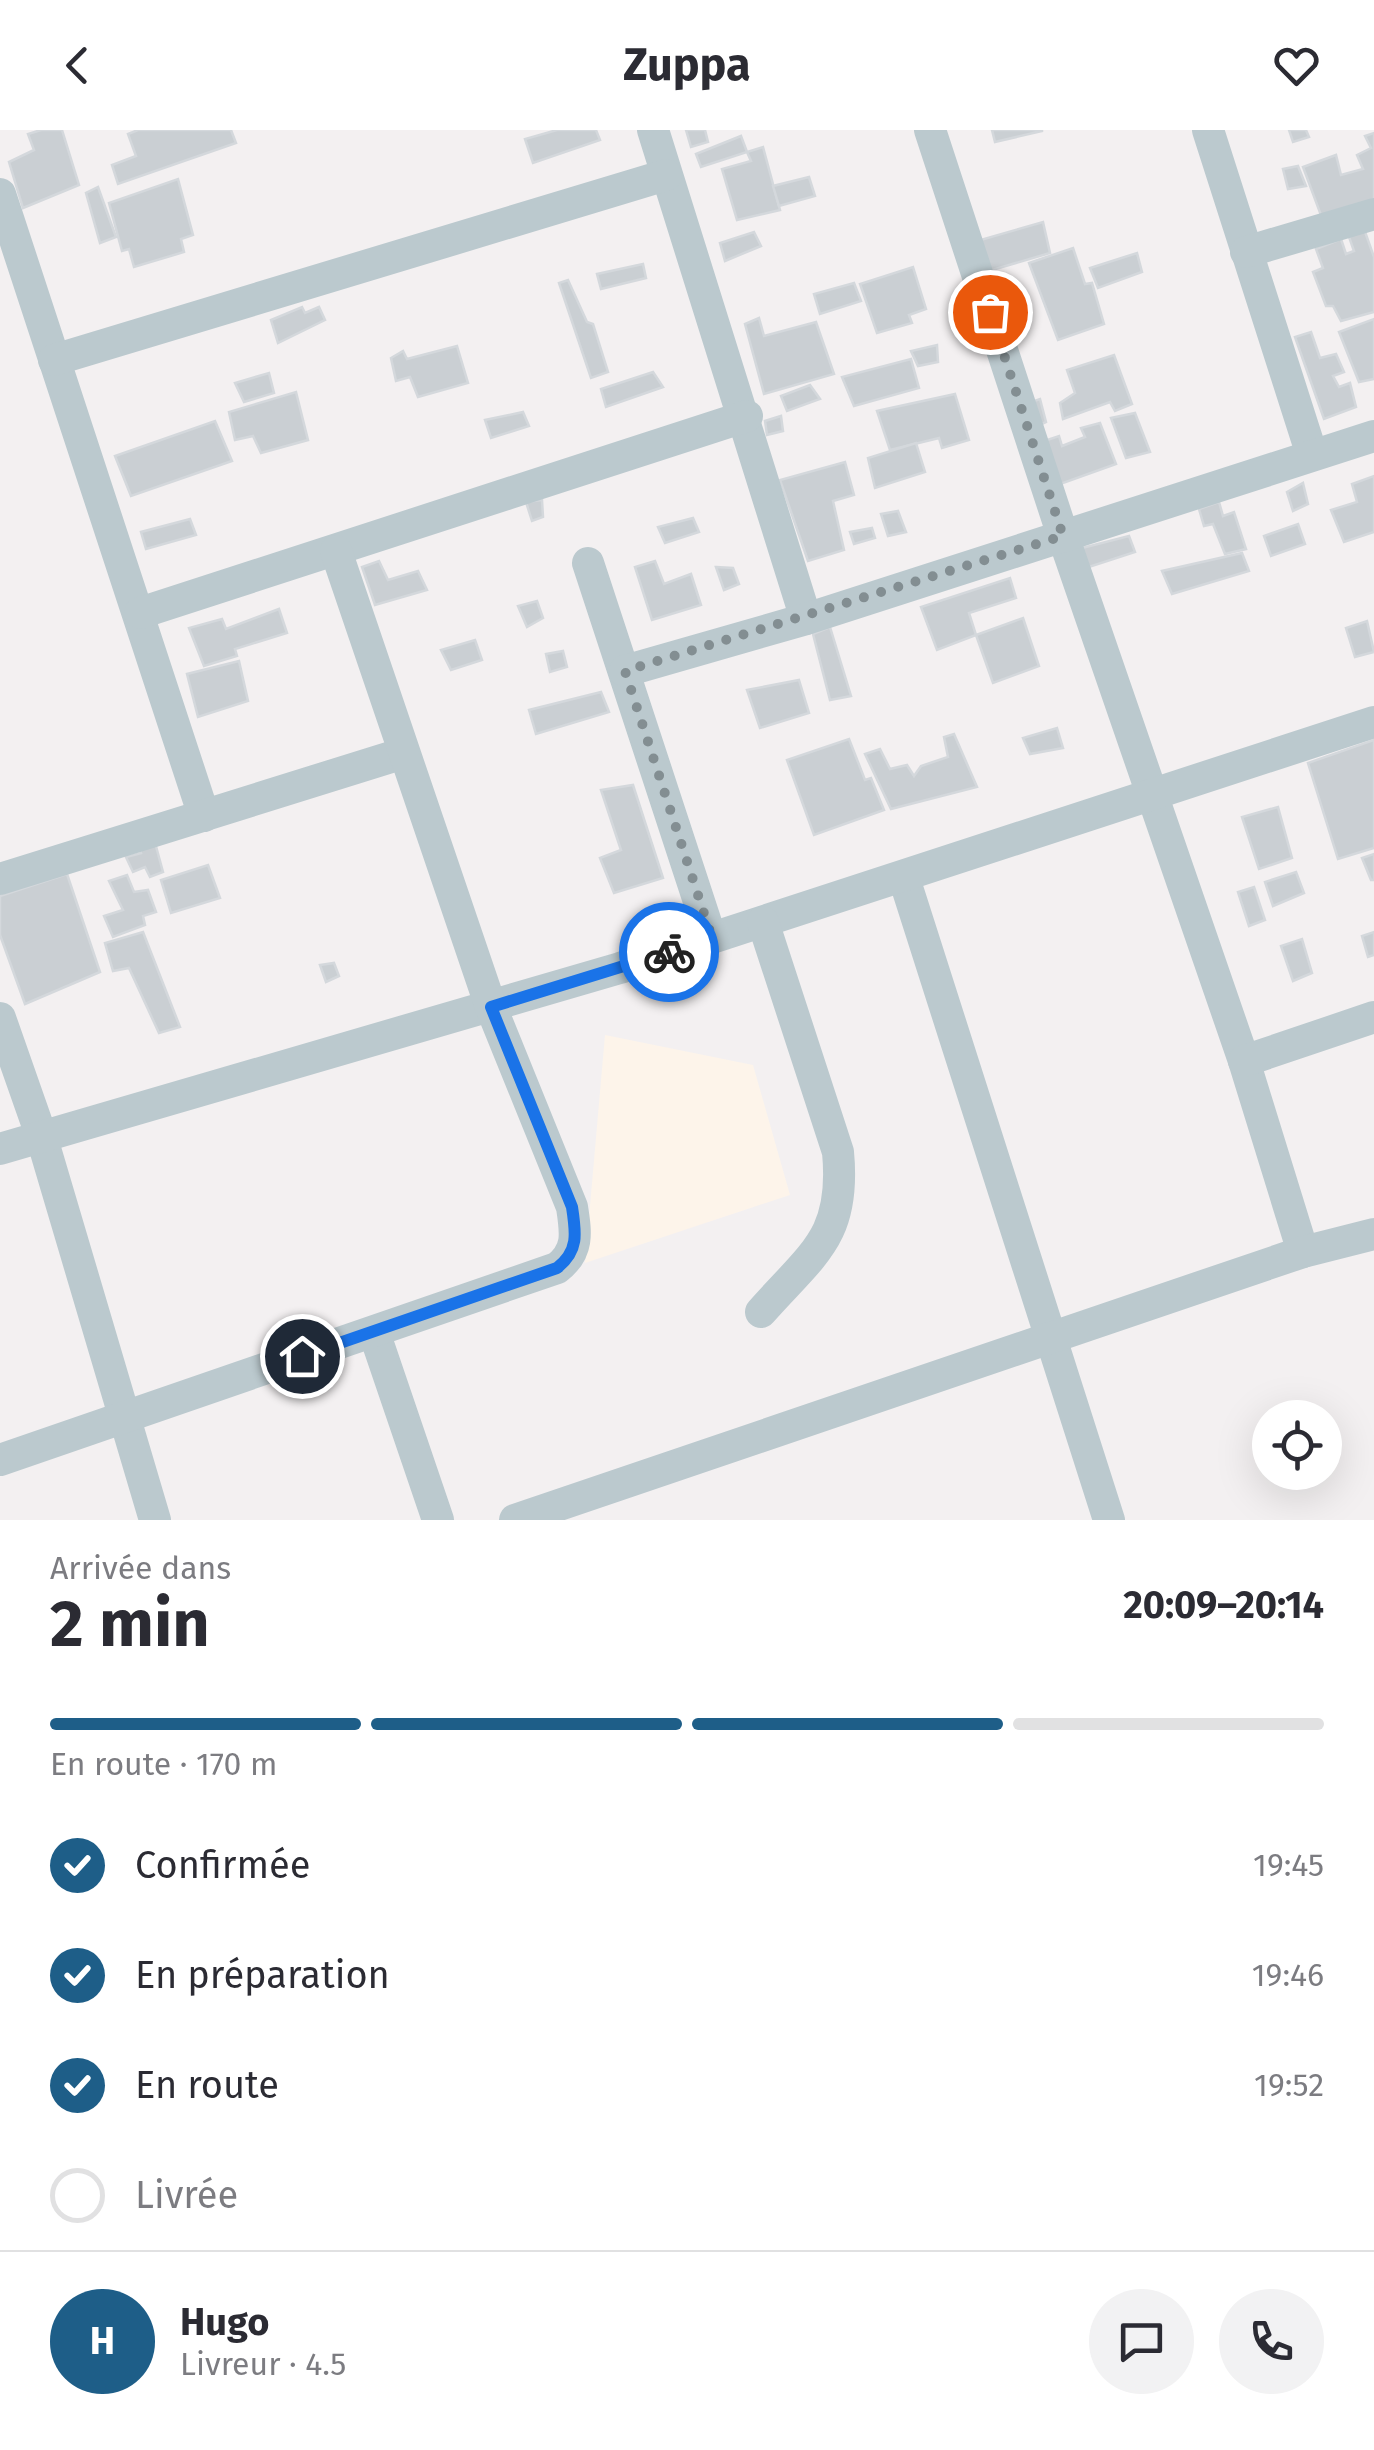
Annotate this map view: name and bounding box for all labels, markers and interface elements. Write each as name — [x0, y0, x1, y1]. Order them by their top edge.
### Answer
icon: back — [50, 38, 105, 93]
text: Zuppa — [623, 38, 751, 92]
icon: heart — [1269, 38, 1324, 93]
pin — [948, 270, 1033, 355]
icon: bag — [963, 285, 1018, 340]
courier — [619, 902, 719, 1002]
icon: bike — [642, 925, 697, 980]
pin — [260, 1314, 345, 1399]
icon: home — [275, 1329, 330, 1384]
map controls — [1252, 1400, 1342, 1490]
button: locate — [1252, 1400, 1342, 1490]
text: Arrivée dans — [50, 1549, 231, 1587]
text: 20:09–20:14 — [1123, 1582, 1324, 1628]
text: 2 min — [50, 1585, 210, 1663]
text: En route · 170 m — [50, 1745, 277, 1783]
icon: check — [50, 1838, 105, 1893]
text: Confirmée — [135, 1842, 311, 1888]
text: 19:45 — [1253, 1846, 1324, 1884]
icon: check — [50, 1948, 105, 2003]
text: En préparation — [135, 1952, 390, 1998]
text: 19:46 — [1252, 1956, 1324, 1994]
icon: check — [50, 2058, 105, 2113]
text: En route — [135, 2062, 279, 2108]
text: 19:52 — [1254, 2066, 1324, 2104]
text: Livrée — [135, 2172, 238, 2218]
button: chat — [1089, 2289, 1194, 2394]
button: phone — [1219, 2289, 1324, 2394]
text: Hugo — [180, 2299, 269, 2345]
text: H — [90, 2318, 115, 2364]
text: Livreur · 4.5 — [180, 2345, 346, 2383]

